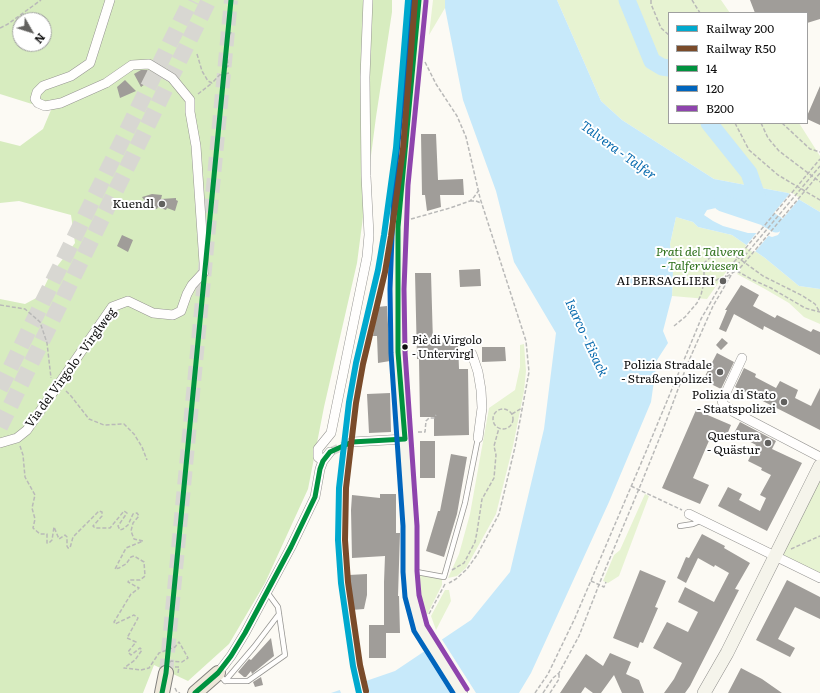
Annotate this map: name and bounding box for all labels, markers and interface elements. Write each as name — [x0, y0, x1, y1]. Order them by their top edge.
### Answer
north arrow — [12, 12, 52, 52]
legend — [668, 12, 808, 124]
text: Railway 200 — [706, 19, 774, 37]
text: N — [31, 30, 50, 48]
text: Railway R50 — [706, 39, 776, 57]
text: 14 — [706, 59, 717, 77]
text: 120 — [706, 79, 724, 97]
text: B200 — [706, 99, 734, 117]
water label: Talvera - Talfer — [577, 118, 659, 184]
place label: Kuendl — [113, 197, 154, 211]
marker: Kuendl — [157, 199, 167, 209]
park label: Prati del Talvera - Talferwiesen — [656, 245, 744, 273]
place label: AI BERSAGLIERI — [616, 274, 715, 288]
marker: AI BERSAGLIERI — [718, 276, 728, 286]
water label: Isarco - Eisack — [561, 297, 611, 379]
street label: Via del Virgolo - Virglweg — [23, 305, 119, 431]
place label: Piè di Virgolo - Untervirgl — [412, 334, 482, 360]
marker: Piè di Virgolo - Untervirgl — [400, 342, 410, 352]
place label: Polizia Stradale - Straßenpolizei — [621, 358, 712, 386]
marker: Polizia Stradale - Straßenpolizei — [715, 367, 725, 377]
place label: Polizia di Stato - Staatspolizei — [692, 388, 776, 416]
marker: Polizia di Stato - Staatspolizei — [779, 397, 789, 407]
place label: Questura - Quästur — [707, 429, 760, 457]
marker: Questura - Quästur — [763, 438, 773, 448]

